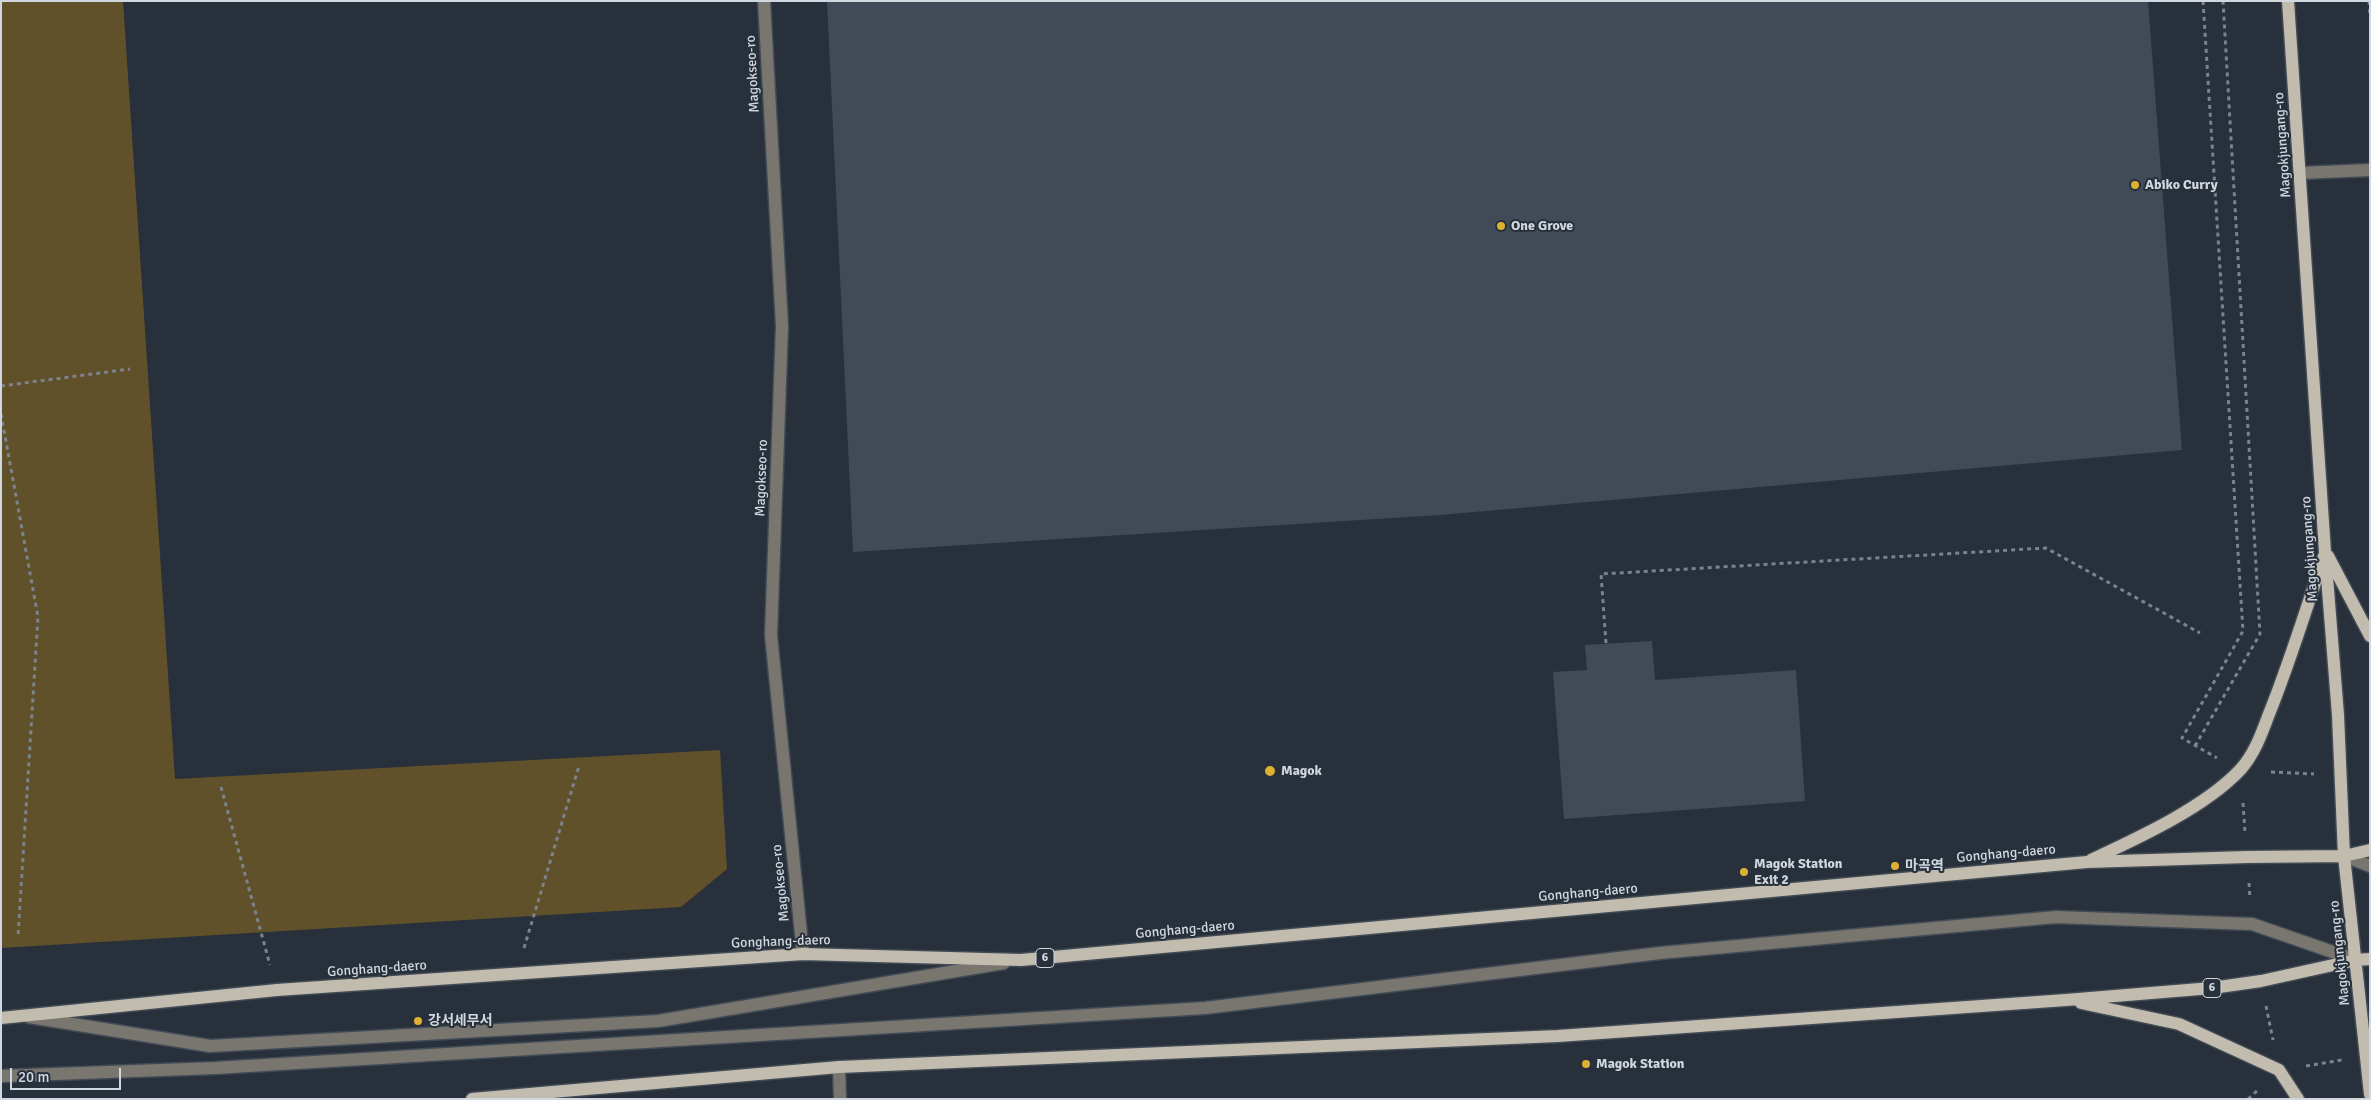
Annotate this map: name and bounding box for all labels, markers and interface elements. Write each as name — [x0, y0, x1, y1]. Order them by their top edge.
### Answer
street label: Magokseo-ro — [743, 35, 763, 113]
street label: Magokjungang-ro — [2271, 92, 2295, 198]
place label: Abiko Curry — [2145, 177, 2218, 193]
marker: Abiko Curry — [2129, 179, 2141, 191]
place label: One Grove — [1511, 218, 1573, 234]
marker: One Grove — [1495, 220, 1507, 232]
street label: Magokseo-ro — [752, 439, 772, 517]
street label: Magokjungang-ro — [2298, 496, 2322, 602]
place label: Magok — [1281, 763, 1322, 779]
marker: Magok — [1263, 764, 1277, 778]
street label: Gonghang-daero — [1956, 841, 2056, 867]
street label: Magokseo-ro — [769, 844, 793, 922]
place label: Magok Station Exit 2 — [1754, 856, 1843, 889]
place label: 마곡역 — [1905, 858, 1944, 874]
marker: 마곡역 — [1889, 860, 1901, 872]
marker: Magok Station Exit 2 — [1738, 866, 1750, 878]
street label: Gonghang-daero — [1538, 880, 1638, 906]
street label: Magokjungang-ro — [2326, 900, 2354, 1006]
street label: Gonghang-daero — [1135, 917, 1235, 943]
street label: Gonghang-daero — [731, 932, 831, 952]
road number: 6 — [1036, 948, 1054, 968]
street label: Gonghang-daero — [327, 957, 427, 981]
road number: 6 — [2203, 978, 2221, 998]
place label: 강서세무서 — [428, 1013, 492, 1029]
marker: 강서세무서 — [412, 1015, 424, 1027]
place label: Magok Station — [1596, 1056, 1685, 1072]
scale bar — [12, 1058, 124, 1090]
marker: Magok Station — [1580, 1058, 1592, 1070]
text: 20 m — [18, 1068, 49, 1086]

